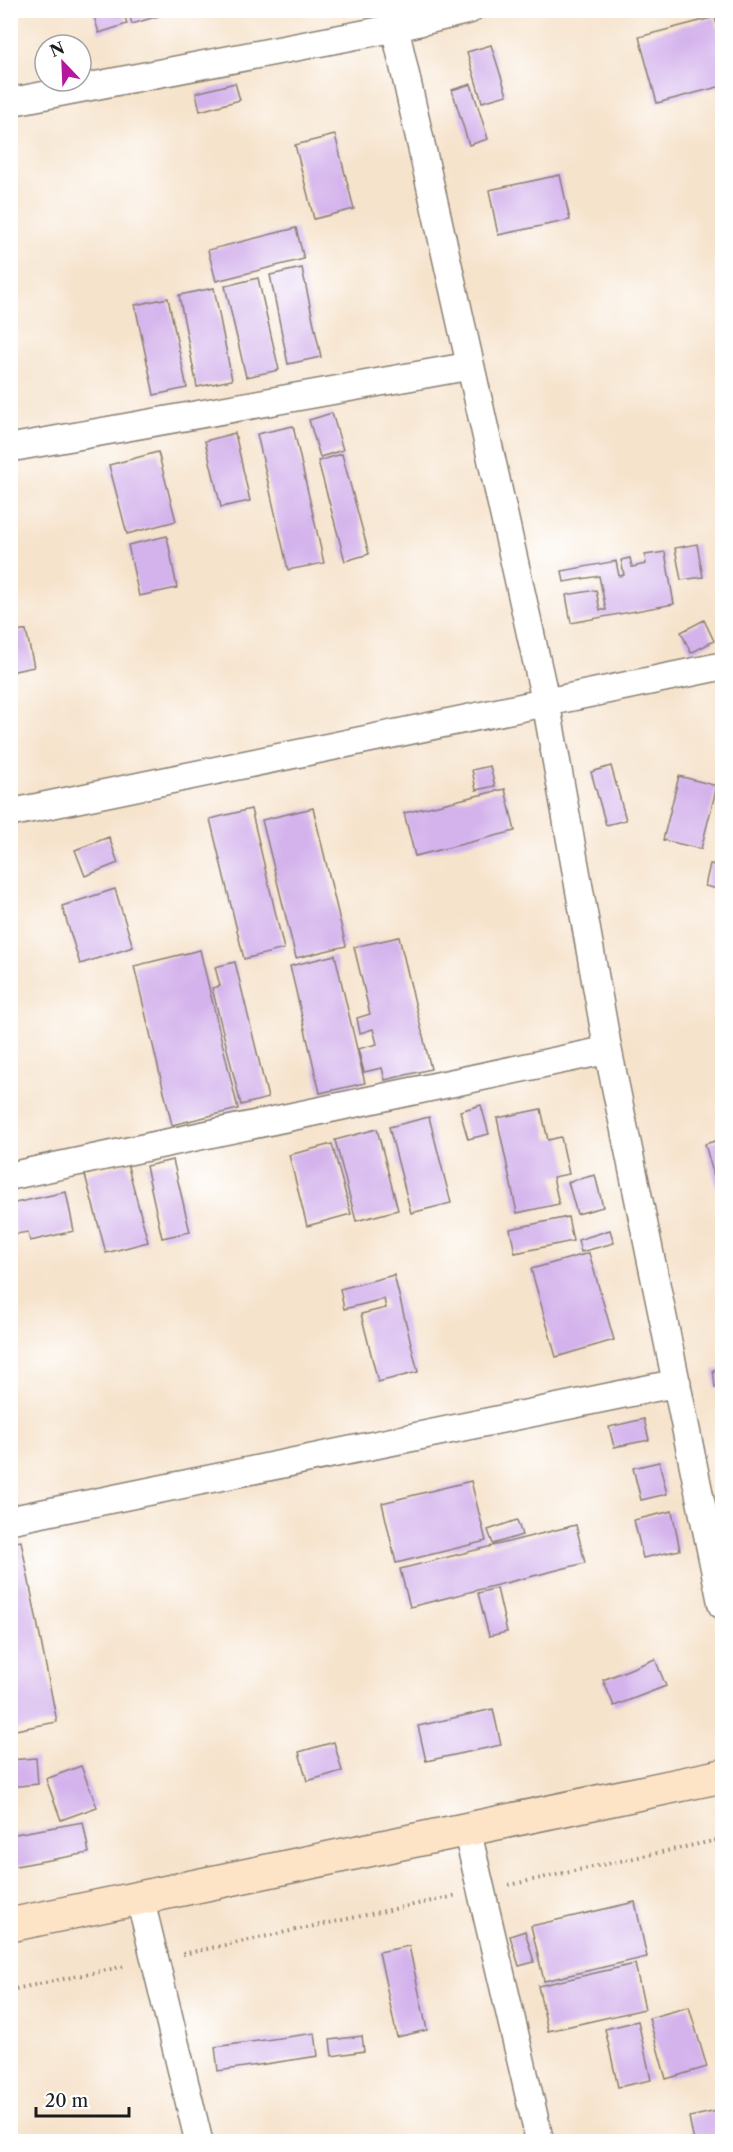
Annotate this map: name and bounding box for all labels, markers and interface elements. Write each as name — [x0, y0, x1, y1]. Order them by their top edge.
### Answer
north arrow — [33, 33, 93, 93]
text: N — [47, 37, 68, 61]
scale bar — [36, 2080, 129, 2118]
text: 20 m — [45, 2090, 89, 2112]

